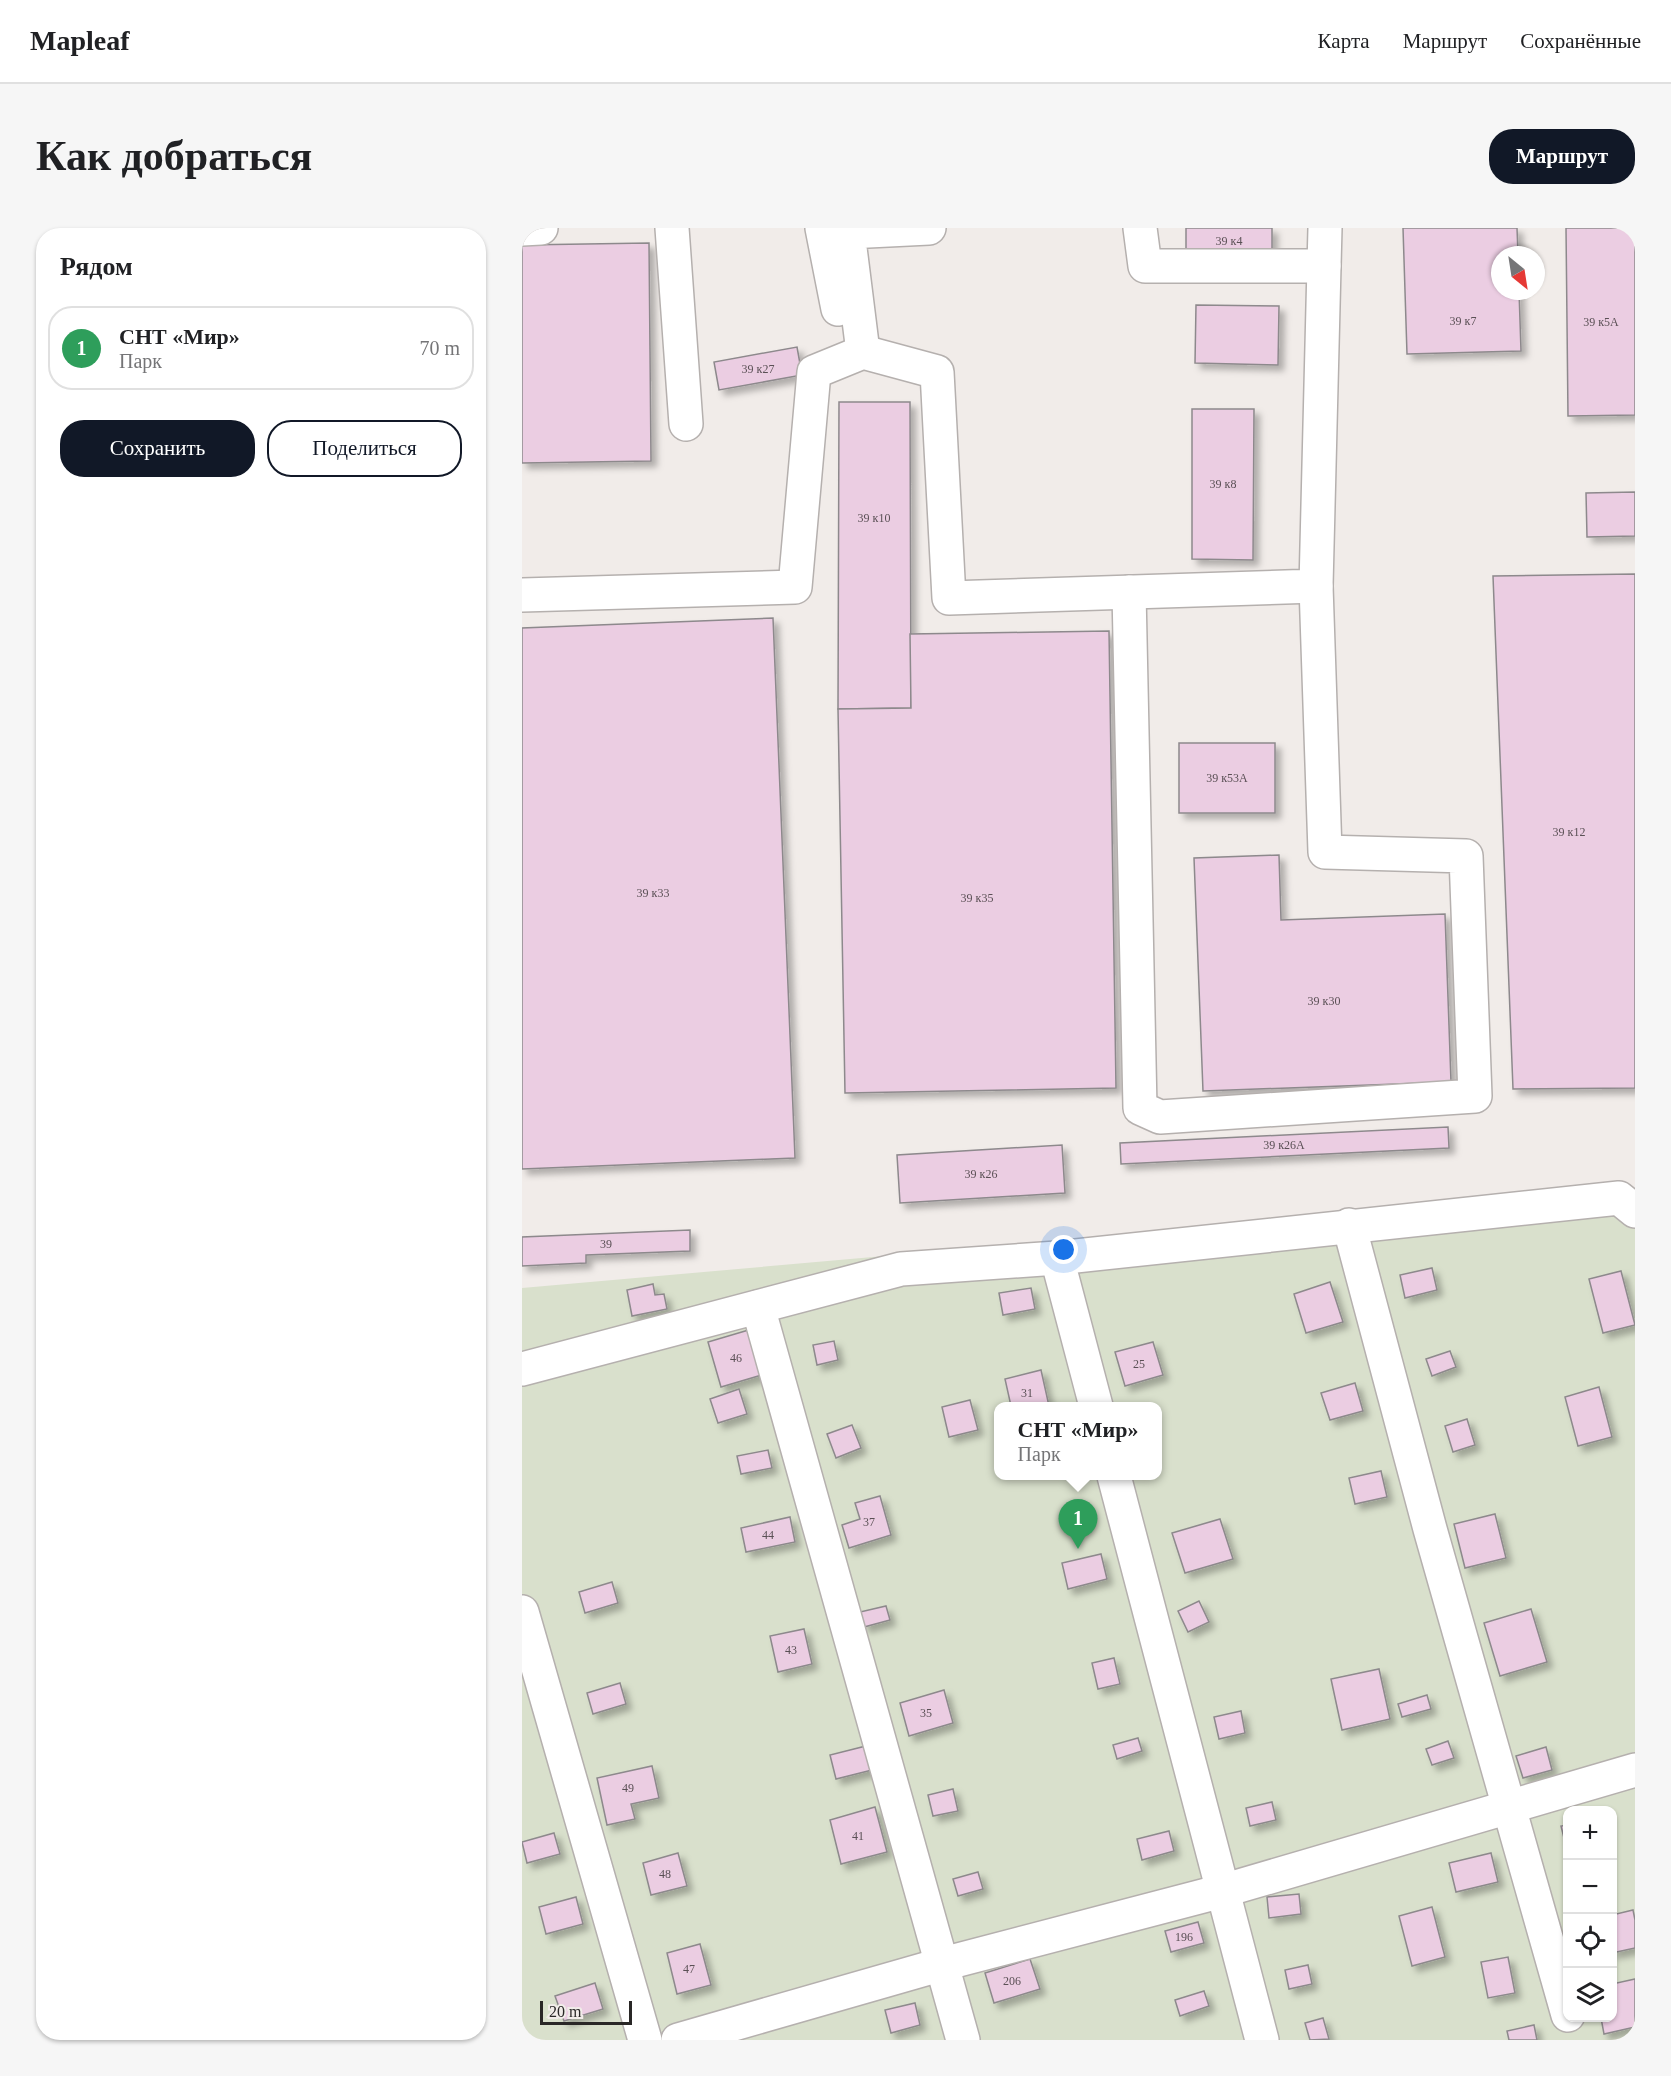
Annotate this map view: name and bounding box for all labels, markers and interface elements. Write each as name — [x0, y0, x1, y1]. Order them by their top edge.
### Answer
text: Mapleaf — [30, 25, 130, 56]
text: Карта — [1318, 29, 1370, 53]
text: Маршрут — [1403, 29, 1487, 53]
text: Сохранённые — [1520, 29, 1641, 53]
button: Маршрут — [1489, 129, 1635, 184]
text: Как добраться — [36, 133, 312, 179]
house number: 39 к4 — [1216, 234, 1242, 248]
north arrow — [1491, 246, 1545, 300]
text: Рядом — [60, 252, 133, 281]
house number: 39 к7 — [1450, 314, 1476, 328]
house number: 39 к5А — [1583, 315, 1619, 329]
text: СНТ «Мир» — [119, 324, 240, 349]
text: 1 — [77, 337, 87, 359]
text: 70 m — [419, 337, 460, 359]
text: Парк — [119, 350, 162, 372]
house number: 39 к27 — [742, 362, 774, 376]
button: Сохранить — [60, 420, 255, 477]
button: Поделиться — [267, 420, 462, 477]
house number: 39 к8 — [1210, 477, 1236, 491]
house number: 39 к10 — [858, 511, 890, 525]
house number: 39 к53А — [1206, 771, 1248, 785]
house number: 39 к12 — [1553, 825, 1585, 839]
house number: 39 к33 — [637, 886, 669, 900]
house number: 39 к35 — [961, 891, 993, 905]
house number: 39 к30 — [1308, 994, 1340, 1008]
house number: 39 к26А — [1263, 1138, 1305, 1152]
house number: 39 к26 — [965, 1167, 997, 1181]
your location — [1049, 1235, 1078, 1264]
house number: 39 — [600, 1237, 612, 1251]
house number: 46 — [730, 1351, 742, 1365]
house number: 25 — [1133, 1357, 1145, 1371]
house number: 31 — [1021, 1386, 1033, 1400]
popup — [994, 1402, 1162, 1480]
text: СНТ «Мир» — [1018, 1417, 1138, 1442]
text: Парк — [1018, 1443, 1061, 1465]
pin: 1 — [1058, 1500, 1098, 1549]
house number: 37 — [863, 1515, 875, 1529]
house number: 44 — [762, 1528, 774, 1542]
house number: 43 — [785, 1643, 797, 1657]
house number: 35 — [920, 1706, 932, 1720]
house number: 49 — [622, 1781, 634, 1795]
map controls — [1563, 1806, 1617, 2022]
button: + — [1563, 1806, 1617, 1860]
house number: 41 — [852, 1829, 864, 1843]
button: − — [1563, 1860, 1617, 1914]
house number: 48 — [659, 1867, 671, 1881]
button: locate — [1563, 1914, 1617, 1968]
house number: 196 — [1175, 1930, 1193, 1944]
house number: 47 — [683, 1962, 695, 1976]
button: layers — [1563, 1968, 1617, 2022]
house number: 206 — [1003, 1974, 1021, 1988]
scale bar — [540, 1998, 632, 2026]
text: 20 m — [549, 2003, 581, 2020]

